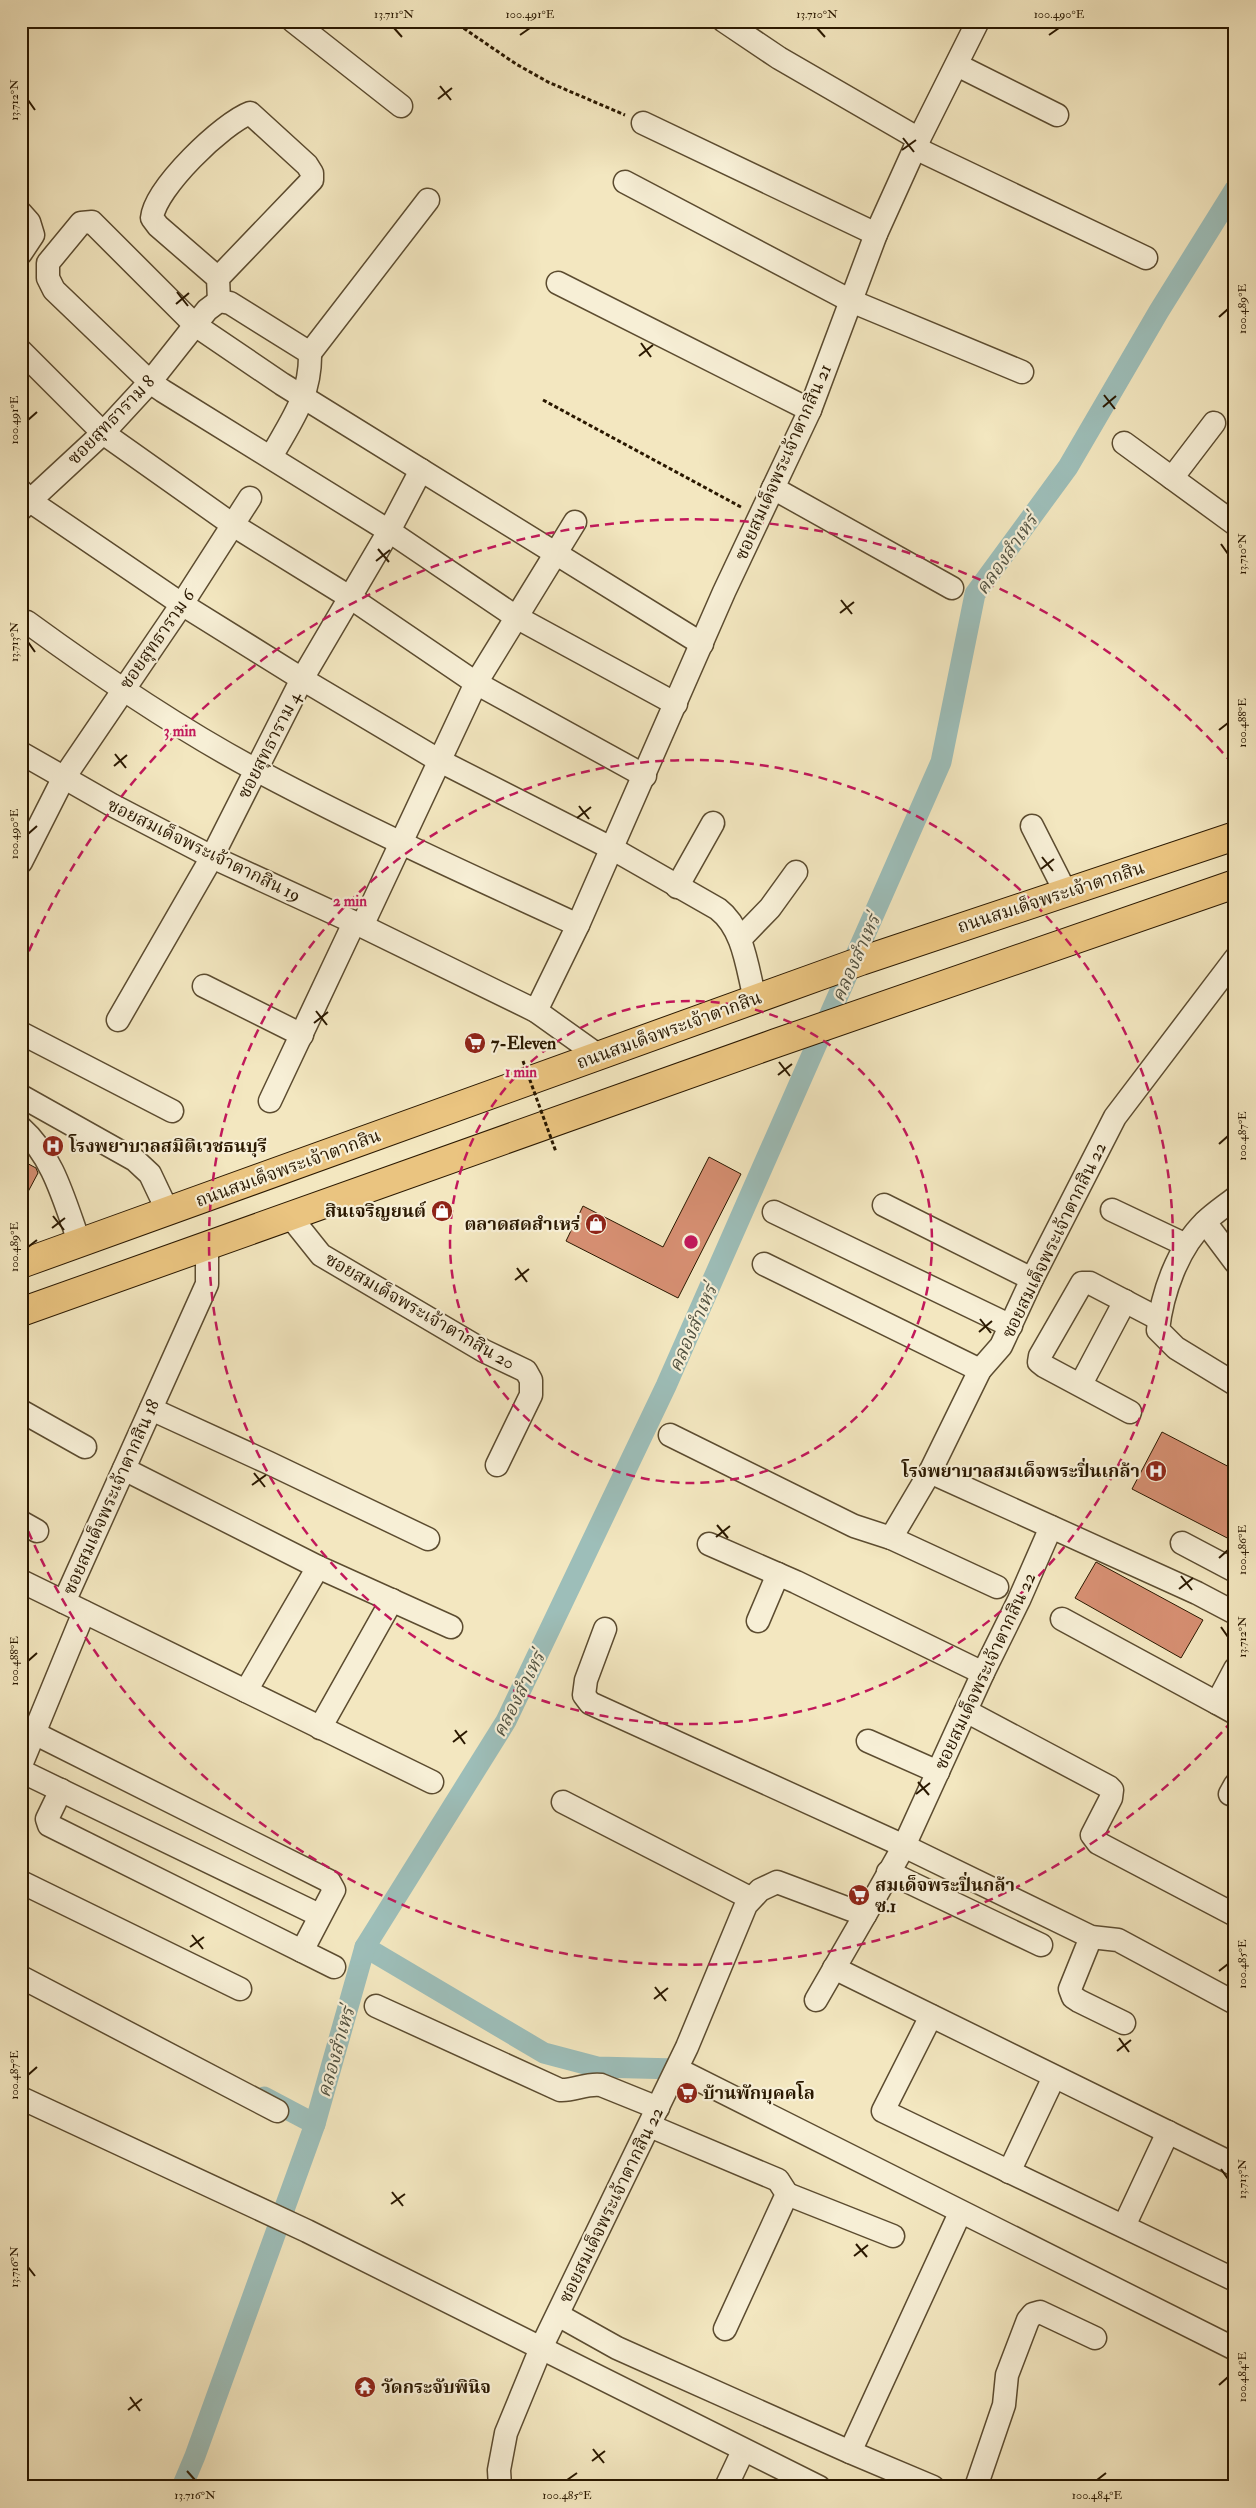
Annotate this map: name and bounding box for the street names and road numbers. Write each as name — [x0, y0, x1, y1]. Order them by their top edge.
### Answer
street label: ซอยสมเด็จพระเจ้าตากสิน 21 — [730, 361, 837, 564]
street label: ซอยสุทธาราม 8 — [63, 371, 160, 470]
street label: ซอยสุทธาราม 6 — [115, 584, 201, 694]
street label: ซอยสุทธาราม 4 — [233, 687, 307, 803]
street label: ซอยสมเด็จพระเจ้าตากสิน 19 — [103, 794, 304, 907]
street label: ถนนสมเด็จพระเจ้าตากสิน — [955, 856, 1148, 939]
street label: ถนนสมเด็จพระเจ้าตากสิน — [573, 986, 765, 1075]
street label: ถนนสมเด็จพระเจ้าตากสิน — [192, 1124, 384, 1213]
street label: ซอยสมเด็จพระเจ้าตากสิน 22 — [997, 1139, 1112, 1342]
street label: ซอยสมเด็จพระเจ้าตากสิน 20 — [321, 1248, 519, 1375]
street label: ซอยสมเด็จพระเจ้าตากสิน 18 — [58, 1396, 165, 1599]
street label: ซอยสมเด็จพระเจ้าตากสิน 22 — [930, 1569, 1041, 1774]
street label: ซอยสมเด็จพระเจ้าตากสิน 22 — [554, 2104, 669, 2307]

